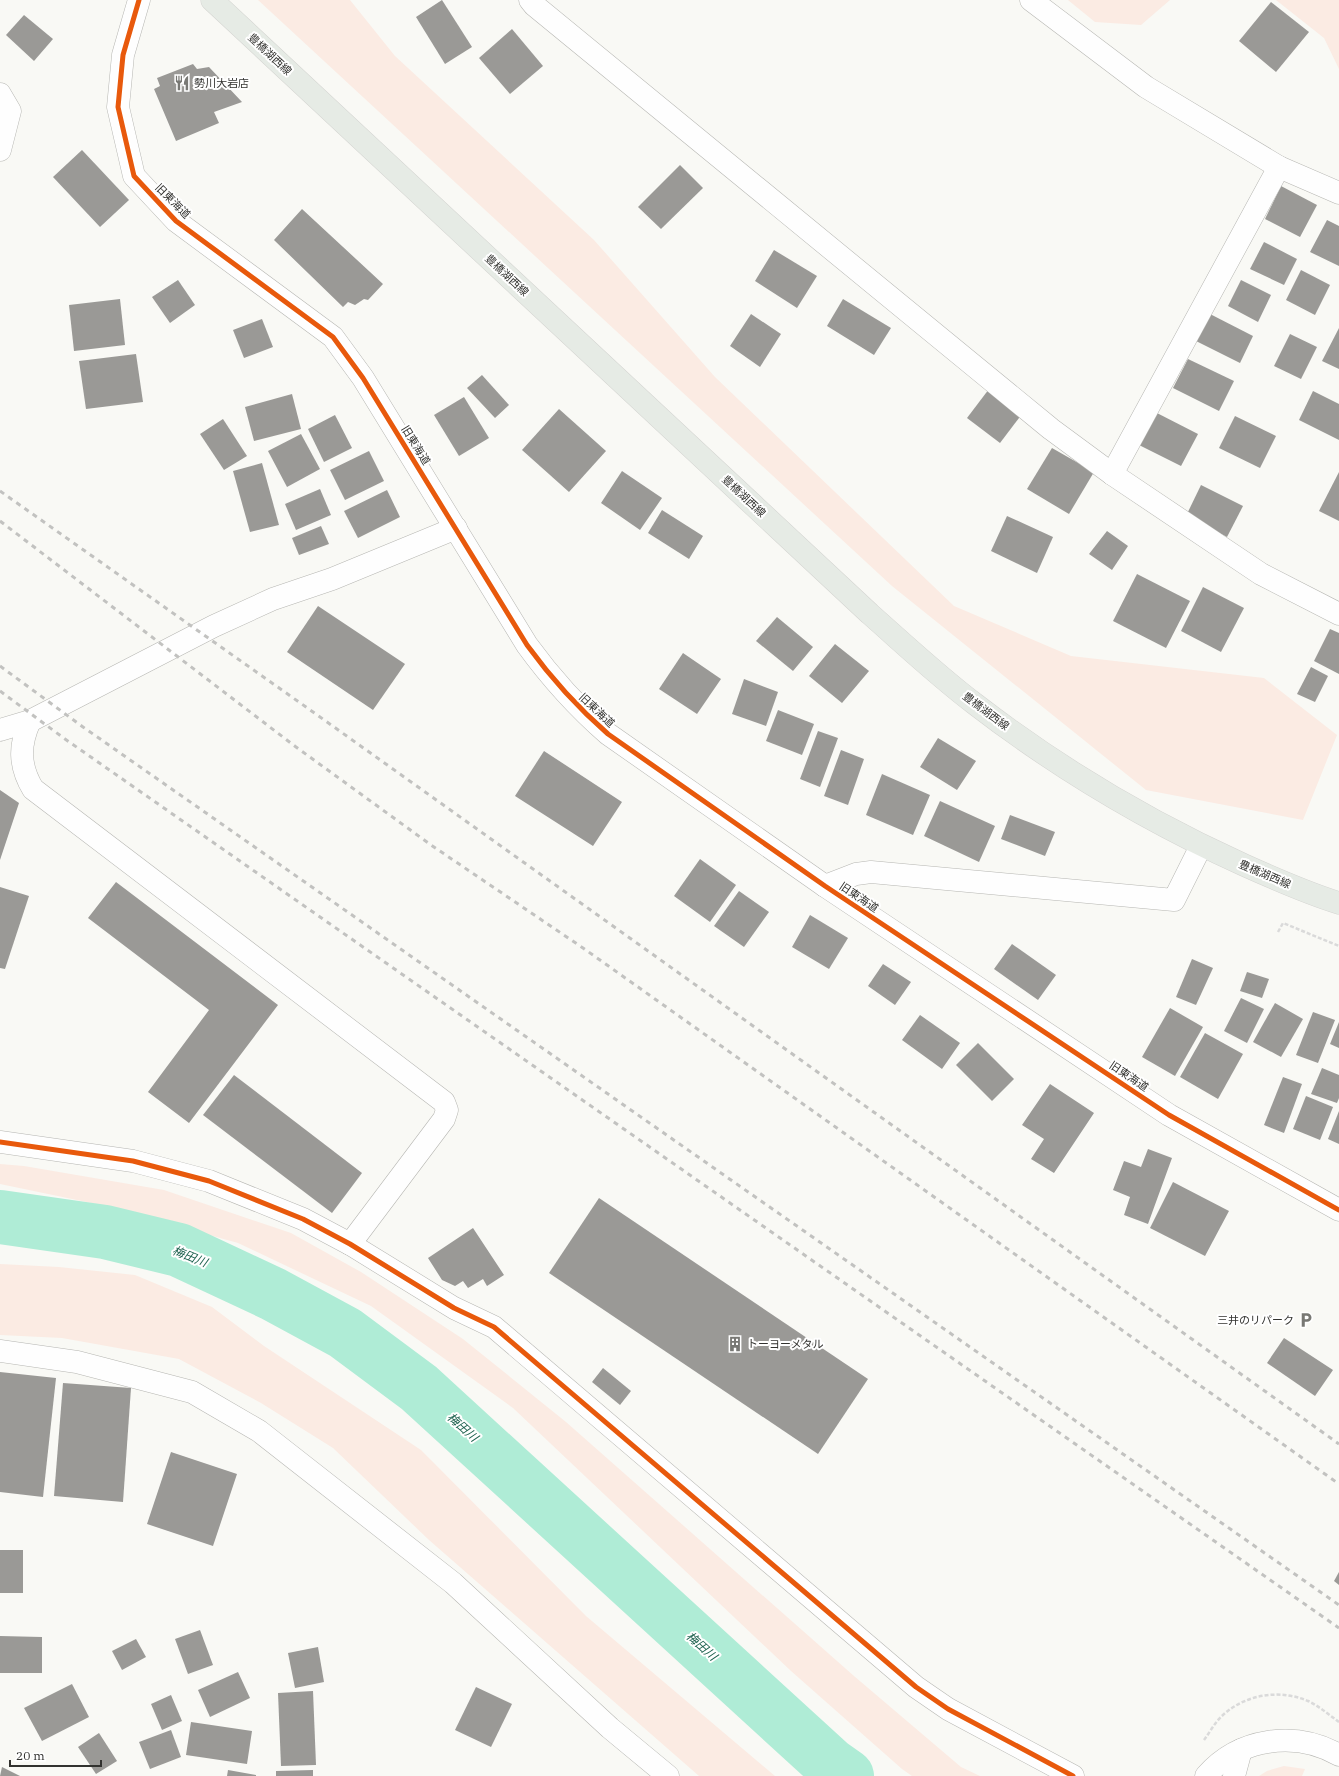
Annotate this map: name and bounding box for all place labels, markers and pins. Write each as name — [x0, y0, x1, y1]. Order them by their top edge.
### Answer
restaurant icon: 勢川大岩店 — [173, 74, 191, 92]
place label: 勢川大岩店 — [194, 76, 249, 90]
parking icon: 三井のリパーク — [1297, 1311, 1315, 1329]
place label: 三井のリパーク — [1217, 1313, 1294, 1327]
building icon: トーヨーメタル — [726, 1335, 744, 1353]
place label: トーヨーメタル — [747, 1337, 824, 1351]

